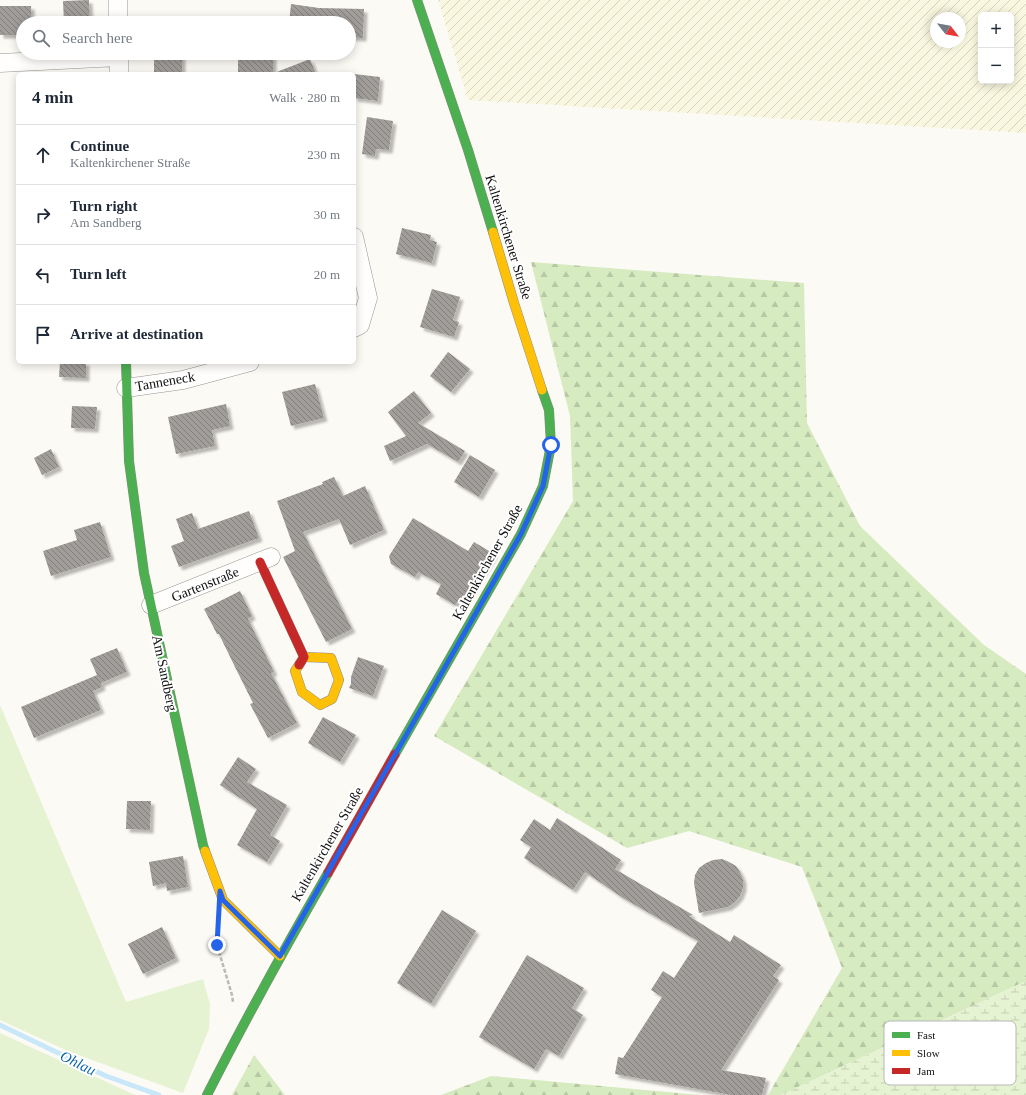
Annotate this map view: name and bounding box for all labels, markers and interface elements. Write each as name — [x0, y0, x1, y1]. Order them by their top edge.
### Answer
north arrow — [930, 12, 966, 48]
map controls — [978, 12, 1014, 84]
button: + — [978, 12, 1014, 48]
search box — [16, 16, 356, 60]
icon: search — [30, 27, 52, 49]
text: Search here — [62, 30, 132, 46]
button: − — [978, 48, 1014, 84]
text: 4 min — [32, 88, 73, 107]
text: Walk · 280 m — [269, 90, 340, 105]
text: Continue — [70, 138, 129, 154]
icon: ahead — [32, 144, 54, 166]
text: 230 m — [307, 147, 340, 162]
text: Kaltenkirchener Straße — [70, 155, 190, 170]
street label: Kaltenkirchener Straße — [482, 173, 535, 301]
text: Turn right — [70, 198, 137, 214]
icon: right — [32, 204, 54, 226]
text: 30 m — [314, 207, 340, 222]
text: Am Sandberg — [70, 215, 142, 230]
icon: left — [32, 264, 54, 286]
text: Turn left — [70, 266, 127, 282]
text: 20 m — [314, 267, 340, 282]
icon: arrive — [32, 324, 54, 346]
text: Arrive at destination — [70, 326, 203, 342]
street label: Tanneneck — [134, 369, 196, 394]
route start — [542, 436, 560, 454]
street label: Kaltenkirchener Straße — [449, 502, 525, 622]
street label: Gartenstraße — [169, 564, 241, 605]
street label: Am Sandberg — [149, 634, 180, 712]
street label: Kaltenkirchener Straße — [289, 784, 366, 904]
route end — [208, 936, 226, 954]
legend — [884, 1021, 1016, 1085]
text: Fast — [917, 1029, 935, 1041]
text: Slow — [917, 1047, 940, 1059]
water label: Ohlau — [58, 1048, 98, 1078]
text: Jam — [917, 1065, 935, 1077]

